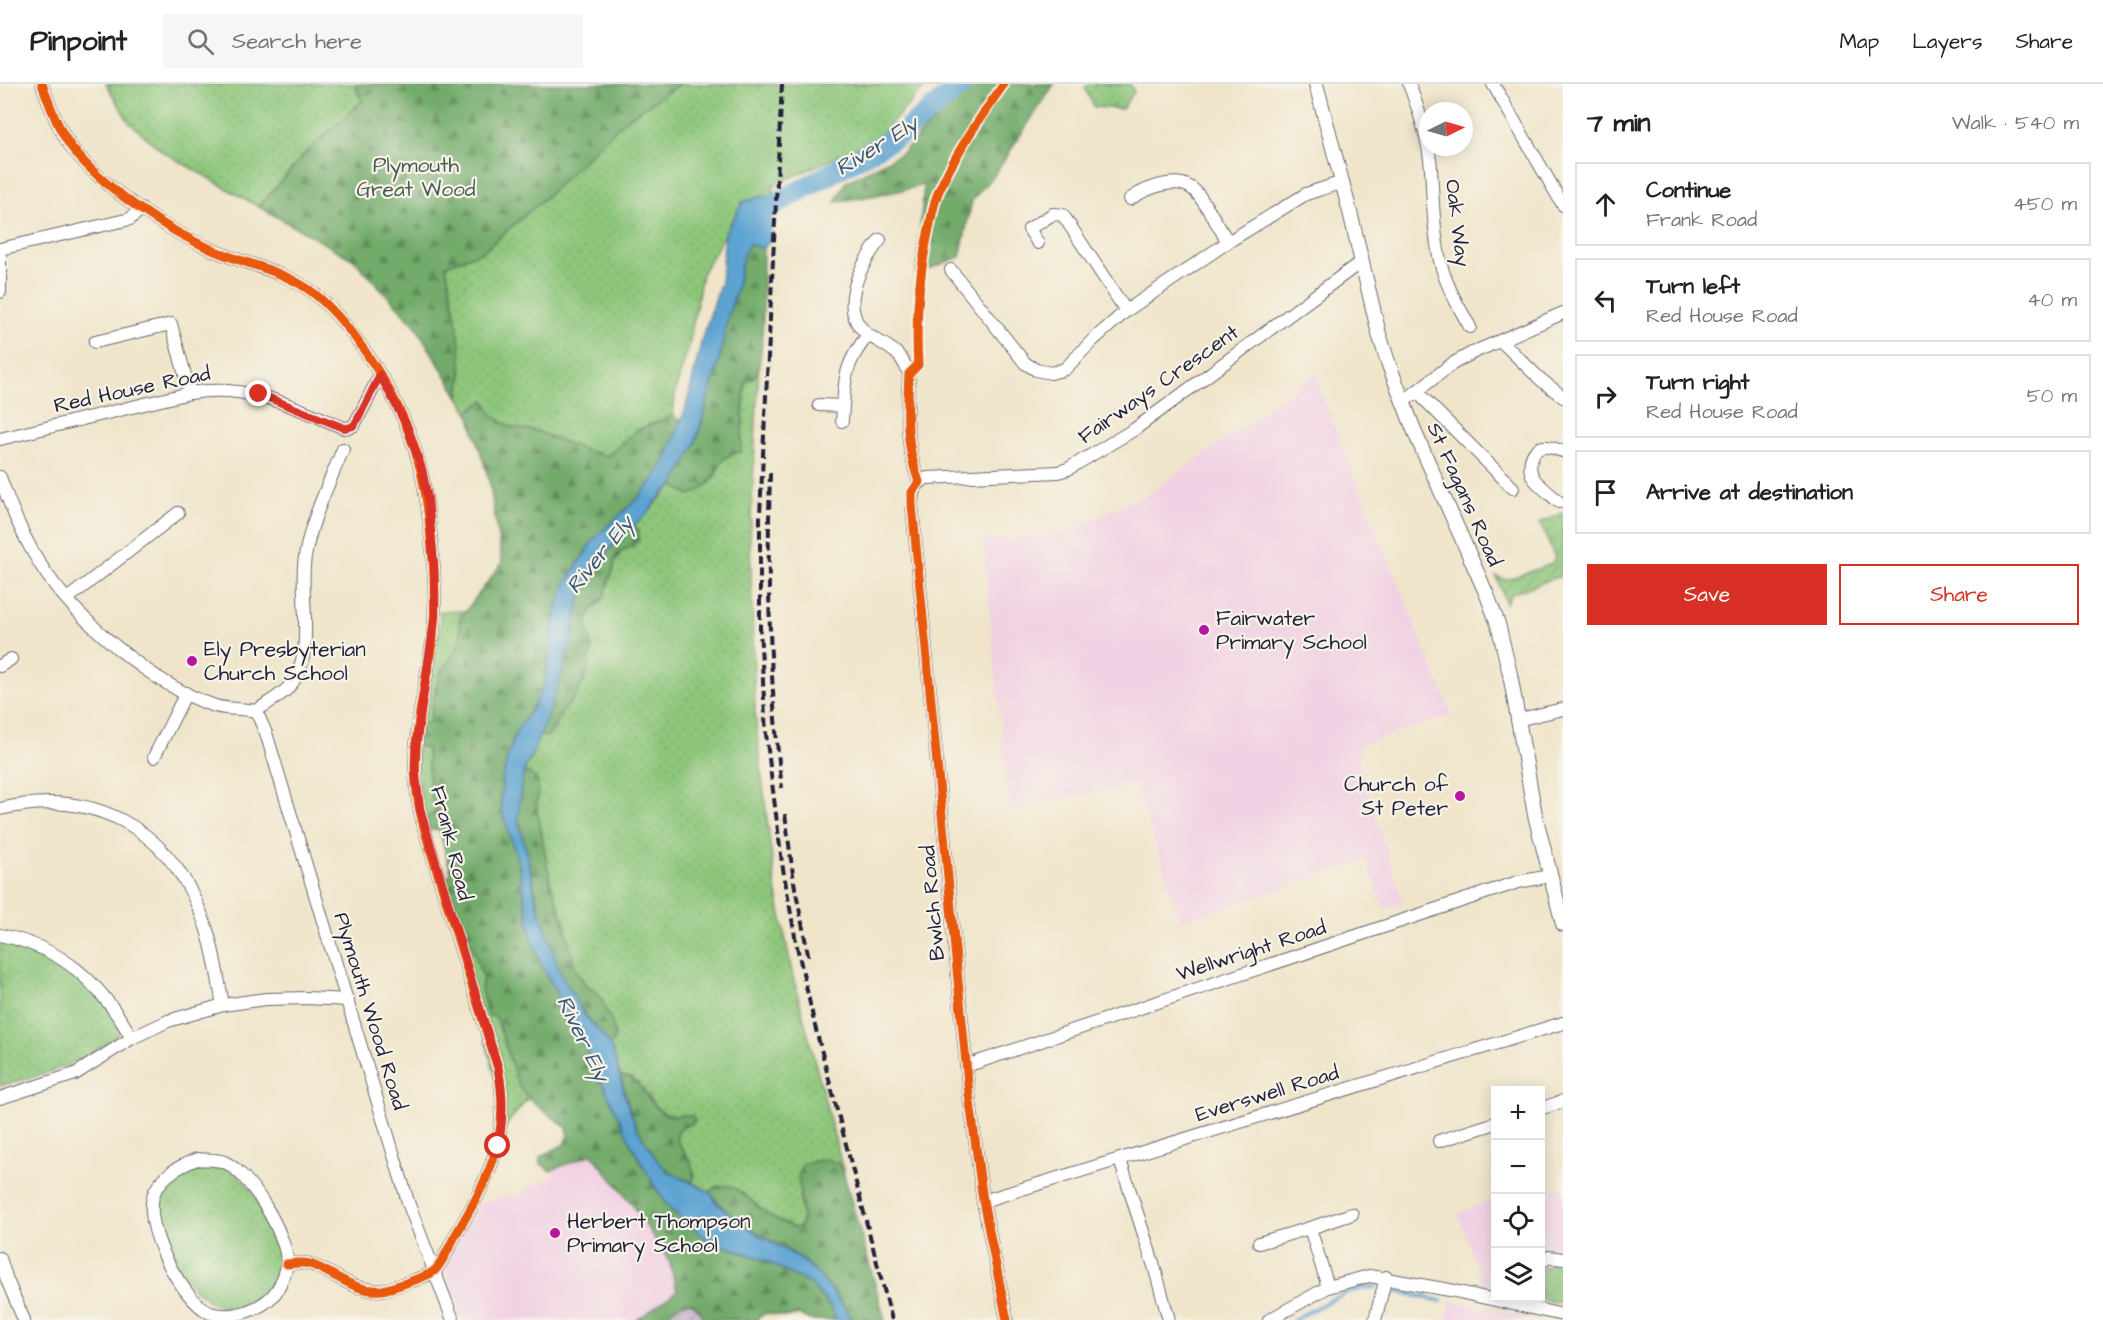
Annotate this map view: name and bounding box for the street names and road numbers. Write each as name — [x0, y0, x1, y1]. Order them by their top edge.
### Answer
street label: Oak Way — [1436, 178, 1477, 269]
street label: Fairways Crescent — [1072, 318, 1246, 452]
street label: Red House Road — [51, 359, 213, 420]
street label: St Fagans Road — [1418, 418, 1509, 572]
street label: Frank Road — [423, 783, 480, 904]
street label: Bwlch Road — [913, 844, 952, 962]
street label: Plymouth Wood Road — [325, 909, 414, 1114]
street label: Wellwright Road — [1173, 913, 1331, 990]
street label: Everswell Road — [1192, 1058, 1343, 1129]

